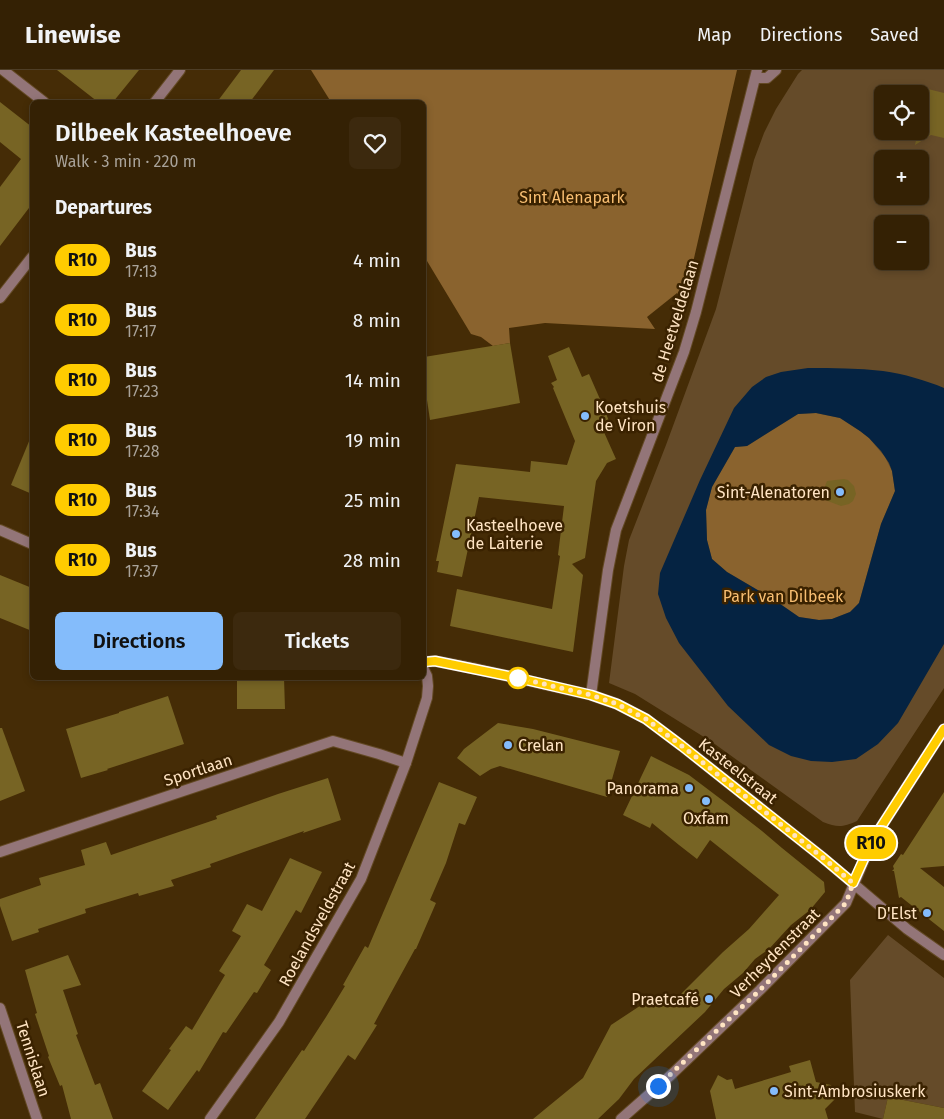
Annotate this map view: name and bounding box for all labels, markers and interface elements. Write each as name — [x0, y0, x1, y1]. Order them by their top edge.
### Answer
text: Linewise — [25, 21, 121, 49]
text: Map — [697, 24, 732, 46]
text: Directions — [760, 24, 842, 46]
text: Saved — [870, 24, 919, 46]
map controls — [874, 85, 929, 270]
button: locate — [874, 85, 929, 140]
button: heart — [349, 117, 401, 169]
text: Dilbeek Kasteelhoeve — [55, 119, 292, 147]
button: + — [874, 150, 929, 205]
text: Walk · 3 min · 220 m — [55, 152, 196, 171]
park label: Sint Alenapark — [519, 188, 626, 207]
text: Departures — [55, 196, 152, 219]
button: − — [874, 215, 929, 270]
text: Bus — [125, 239, 157, 262]
text: R10 — [68, 249, 97, 271]
text: 4 min — [353, 249, 401, 272]
street label: de Heetveldelaan — [647, 257, 703, 385]
text: 17:13 — [125, 262, 157, 281]
text: Bus — [125, 299, 157, 322]
text: R10 — [68, 309, 97, 331]
text: 8 min — [353, 309, 401, 332]
text: 17:17 — [125, 322, 156, 341]
text: Bus — [125, 359, 157, 382]
text: R10 — [68, 369, 97, 391]
text: 14 min — [345, 369, 401, 392]
text: 17:23 — [125, 382, 159, 401]
place label: Koetshuis de Viron — [595, 398, 666, 435]
marker: Koetshuis de Viron — [579, 410, 591, 422]
text: Bus — [125, 419, 157, 442]
text: R10 — [68, 429, 97, 451]
text: 19 min — [345, 429, 401, 452]
text: 17:28 — [125, 442, 160, 461]
text: Bus — [125, 479, 157, 502]
place label: Sint-Alenatoren — [717, 483, 830, 502]
marker: Sint-Alenatoren — [834, 486, 846, 498]
text: R10 — [68, 489, 97, 511]
text: 25 min — [344, 489, 401, 512]
text: 17:34 — [125, 502, 159, 521]
place label: Kasteelhoeve de Laiterie — [466, 516, 563, 553]
marker: Kasteelhoeve de Laiterie — [450, 528, 462, 540]
text: Bus — [125, 539, 157, 562]
text: R10 — [68, 549, 97, 571]
text: 28 min — [343, 549, 401, 572]
text: 17:37 — [125, 562, 158, 581]
park label: Park van Dilbeek — [723, 587, 844, 606]
button: Directions — [55, 612, 223, 670]
button: Tickets — [233, 612, 401, 670]
unlabelled marker — [507, 667, 529, 689]
street label: Kasteelstraat — [695, 734, 781, 808]
place label: Crelan — [518, 736, 564, 755]
marker: Crelan — [502, 739, 514, 751]
street label: Sportlaan — [161, 750, 235, 790]
place label: Panorama — [606, 779, 679, 798]
marker: Panorama — [683, 782, 695, 794]
marker: Oxfam — [700, 795, 712, 807]
place label: Oxfam — [683, 809, 729, 828]
line badge: R10 — [842, 827, 900, 859]
text: R10 — [856, 832, 886, 854]
street label: Roelandsveldstraat — [275, 858, 359, 990]
street label: Verheydenstraat — [726, 904, 824, 1002]
place label: D'Elst — [877, 904, 917, 923]
marker: D'Elst — [921, 907, 933, 919]
place label: Praetcafé — [631, 990, 699, 1009]
marker: Praetcafé — [703, 993, 715, 1005]
street label: Tennislaan — [12, 1019, 54, 1099]
your location — [646, 1074, 671, 1099]
place label: Sint-Ambrosiuskerk — [784, 1082, 926, 1101]
marker: Sint-Ambrosiuskerk — [768, 1085, 780, 1097]

